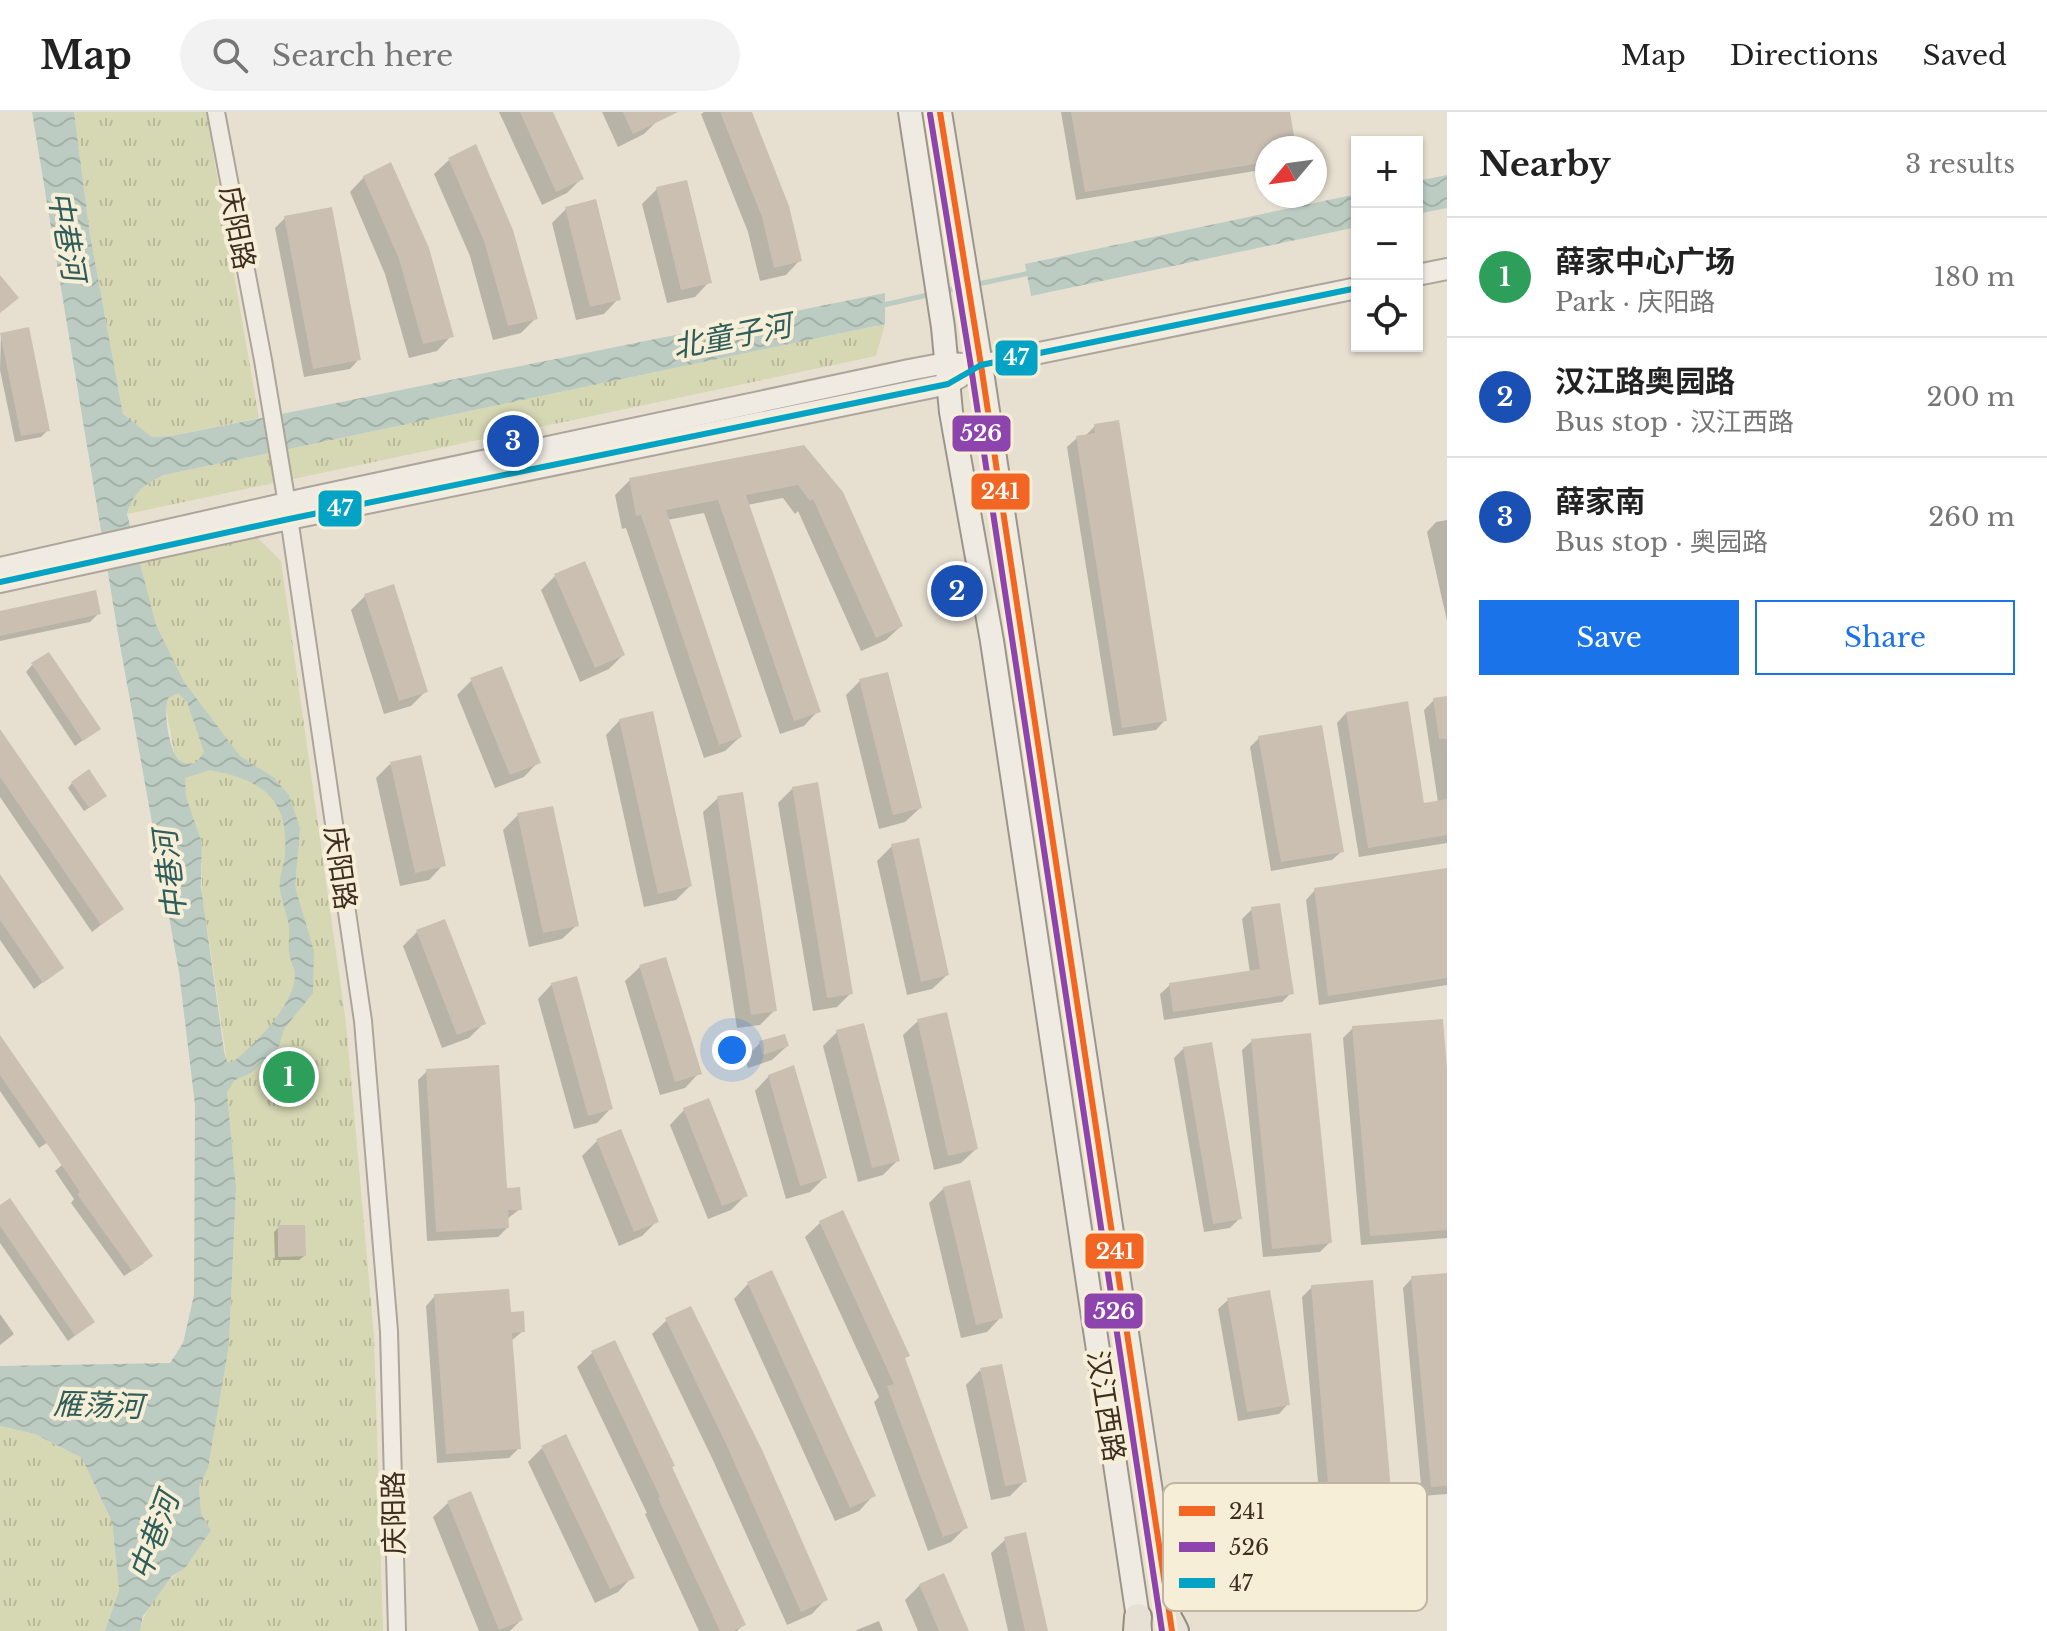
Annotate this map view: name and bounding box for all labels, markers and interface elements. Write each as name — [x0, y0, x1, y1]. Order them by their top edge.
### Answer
search box — [180, 19, 740, 91]
text: Map — [40, 32, 132, 79]
icon: search — [208, 33, 252, 77]
text: Search here — [272, 37, 453, 74]
text: Map — [1621, 38, 1686, 73]
text: Directions — [1730, 38, 1879, 73]
text: Saved — [1923, 38, 2007, 73]
north arrow — [1255, 136, 1327, 208]
map controls — [1351, 136, 1423, 352]
button: + — [1351, 136, 1423, 208]
text: Nearby — [1479, 143, 1611, 185]
text: 3 results — [1905, 148, 2015, 180]
street label: 庆阳路 — [212, 183, 262, 273]
water label: 中巷河 — [41, 188, 94, 288]
button: − — [1351, 208, 1423, 280]
text: 薛家中心广场 — [1555, 243, 1735, 280]
text: 1 — [1499, 261, 1511, 293]
text: 180 m — [1934, 261, 2015, 293]
button: locate — [1351, 280, 1423, 352]
text: Park · 庆阳路 — [1555, 286, 1715, 318]
water label: 北童子河 — [670, 305, 799, 366]
line badge: 47 — [994, 339, 1039, 377]
text: 47 — [1003, 344, 1030, 371]
text: 汉江路奥园路 — [1555, 363, 1735, 400]
text: 2 — [1497, 381, 1513, 413]
text: 200 m — [1926, 381, 2015, 413]
text: Bus stop · 汉江西路 — [1555, 406, 1794, 438]
pin: 3 — [487, 411, 539, 471]
line badge: 526 — [951, 414, 1012, 453]
text: 526 — [960, 420, 1002, 447]
line badge: 241 — [970, 472, 1031, 511]
text: 241 — [981, 478, 1020, 505]
text: 薛家南 — [1555, 483, 1645, 520]
line badge: 47 — [317, 489, 363, 528]
text: 47 — [327, 495, 354, 522]
text: 3 — [1497, 501, 1513, 533]
text: 260 m — [1928, 501, 2015, 533]
text: Bus stop · 奥园路 — [1555, 526, 1768, 558]
pin: 2 — [931, 561, 983, 621]
button: Save — [1479, 600, 1739, 675]
button: Share — [1755, 600, 2015, 675]
water label: 中巷河 — [146, 823, 194, 922]
street label: 庆阳路 — [317, 824, 363, 912]
your location — [712, 1030, 752, 1070]
pin: 1 — [263, 1047, 315, 1107]
line badge: 241 — [1084, 1232, 1145, 1270]
text: 241 — [1096, 1238, 1135, 1265]
line badge: 526 — [1083, 1292, 1144, 1330]
text: 526 — [1093, 1298, 1135, 1325]
street label: 汉江西路 — [1080, 1348, 1132, 1464]
water label: 雁荡河 — [52, 1385, 149, 1425]
street label: 庆阳路 — [376, 1471, 412, 1555]
water label: 中巷河 — [121, 1483, 188, 1585]
legend — [1163, 1483, 1427, 1611]
text: 241 — [1229, 1498, 1265, 1525]
text: 526 — [1229, 1534, 1269, 1561]
text: 47 — [1229, 1570, 1254, 1597]

